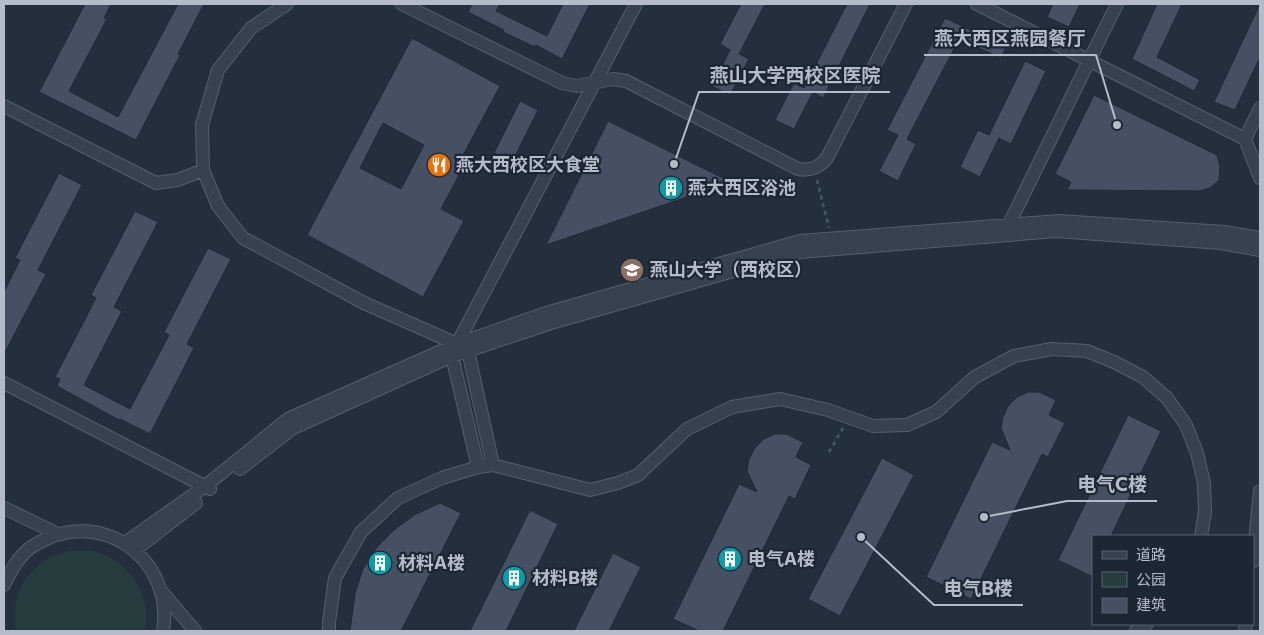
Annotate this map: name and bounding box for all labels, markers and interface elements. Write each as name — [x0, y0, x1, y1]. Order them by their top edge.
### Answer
callout: 燕大西区燕园餐厅 — [924, 21, 1096, 55]
text: 燕大西区燕园餐厅 — [934, 26, 1086, 49]
callout: 燕山大学西校区医院 — [699, 58, 890, 92]
text: 燕山大学西校区医院 — [709, 63, 881, 86]
restaurant icon: 燕大西校区大食堂 — [426, 152, 452, 178]
place label: 燕大西校区大食堂 — [456, 153, 600, 175]
building icon: 燕大西区浴池 — [658, 175, 684, 201]
place label: 燕大西区浴池 — [688, 176, 796, 198]
school or university icon: 燕山大学（西校区） — [619, 257, 645, 283]
place label: 燕山大学（西校区） — [650, 258, 812, 280]
callout: 电气C楼 — [1067, 467, 1157, 501]
text: 电气C楼 — [1077, 472, 1147, 495]
legend — [1092, 535, 1254, 625]
text: 道路 — [1136, 545, 1166, 563]
building icon: 电气A楼 — [717, 546, 743, 572]
place label: 电气A楼 — [748, 547, 815, 569]
building icon: 材料A楼 — [367, 550, 393, 576]
place label: 材料A楼 — [398, 551, 465, 573]
building icon: 材料B楼 — [501, 565, 527, 591]
place label: 材料B楼 — [532, 566, 598, 588]
text: 公园 — [1136, 570, 1166, 588]
callout: 电气B楼 — [934, 571, 1023, 605]
text: 电气B楼 — [943, 576, 1013, 599]
text: 建筑 — [1136, 595, 1166, 613]

